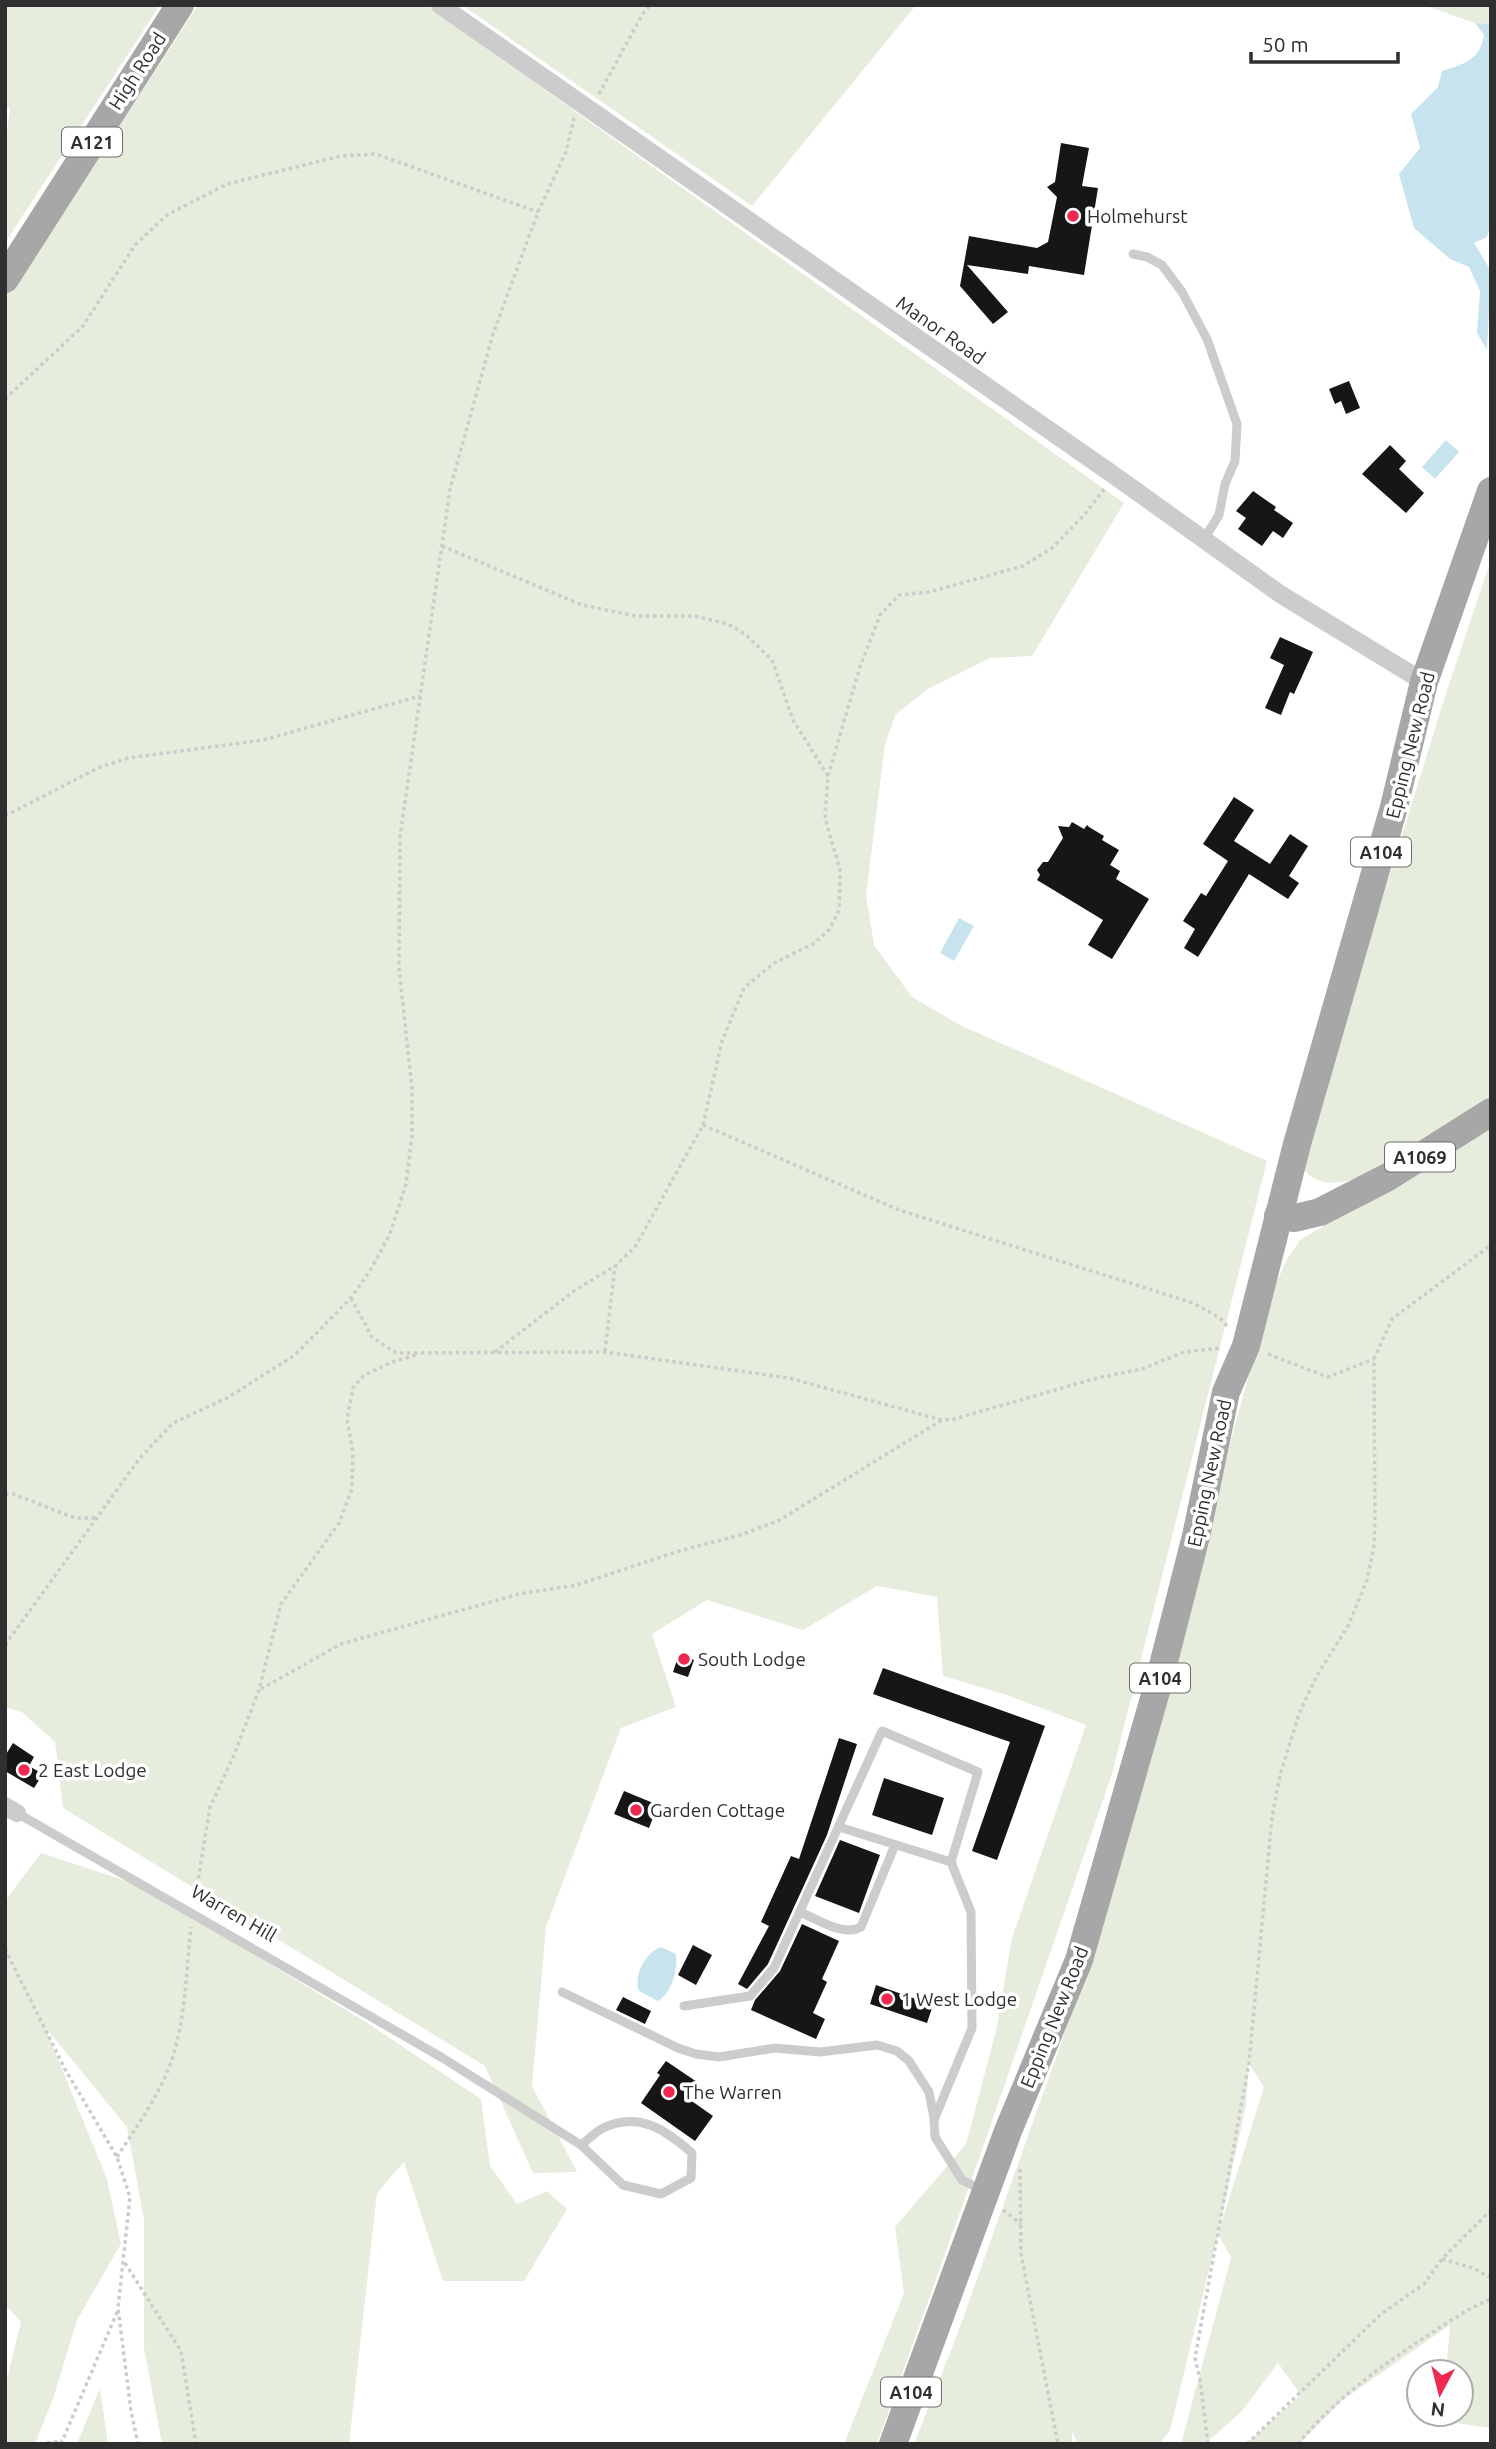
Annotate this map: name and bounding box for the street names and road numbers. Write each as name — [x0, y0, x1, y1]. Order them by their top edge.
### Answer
street label: High Road — [104, 28, 170, 114]
road number: A121 — [62, 127, 122, 156]
street label: Manor Road — [892, 291, 990, 369]
street label: Epping New Road — [1381, 669, 1439, 821]
road number: A104 — [1351, 838, 1411, 866]
road number: A1069 — [1385, 1142, 1455, 1172]
street label: Epping New Road — [1183, 1397, 1235, 1549]
road number: A104 — [1130, 1664, 1190, 1693]
street label: Warren Hill — [187, 1880, 281, 1946]
street label: Epping New Road — [1016, 1943, 1092, 2091]
road number: A104 — [881, 2378, 941, 2406]

